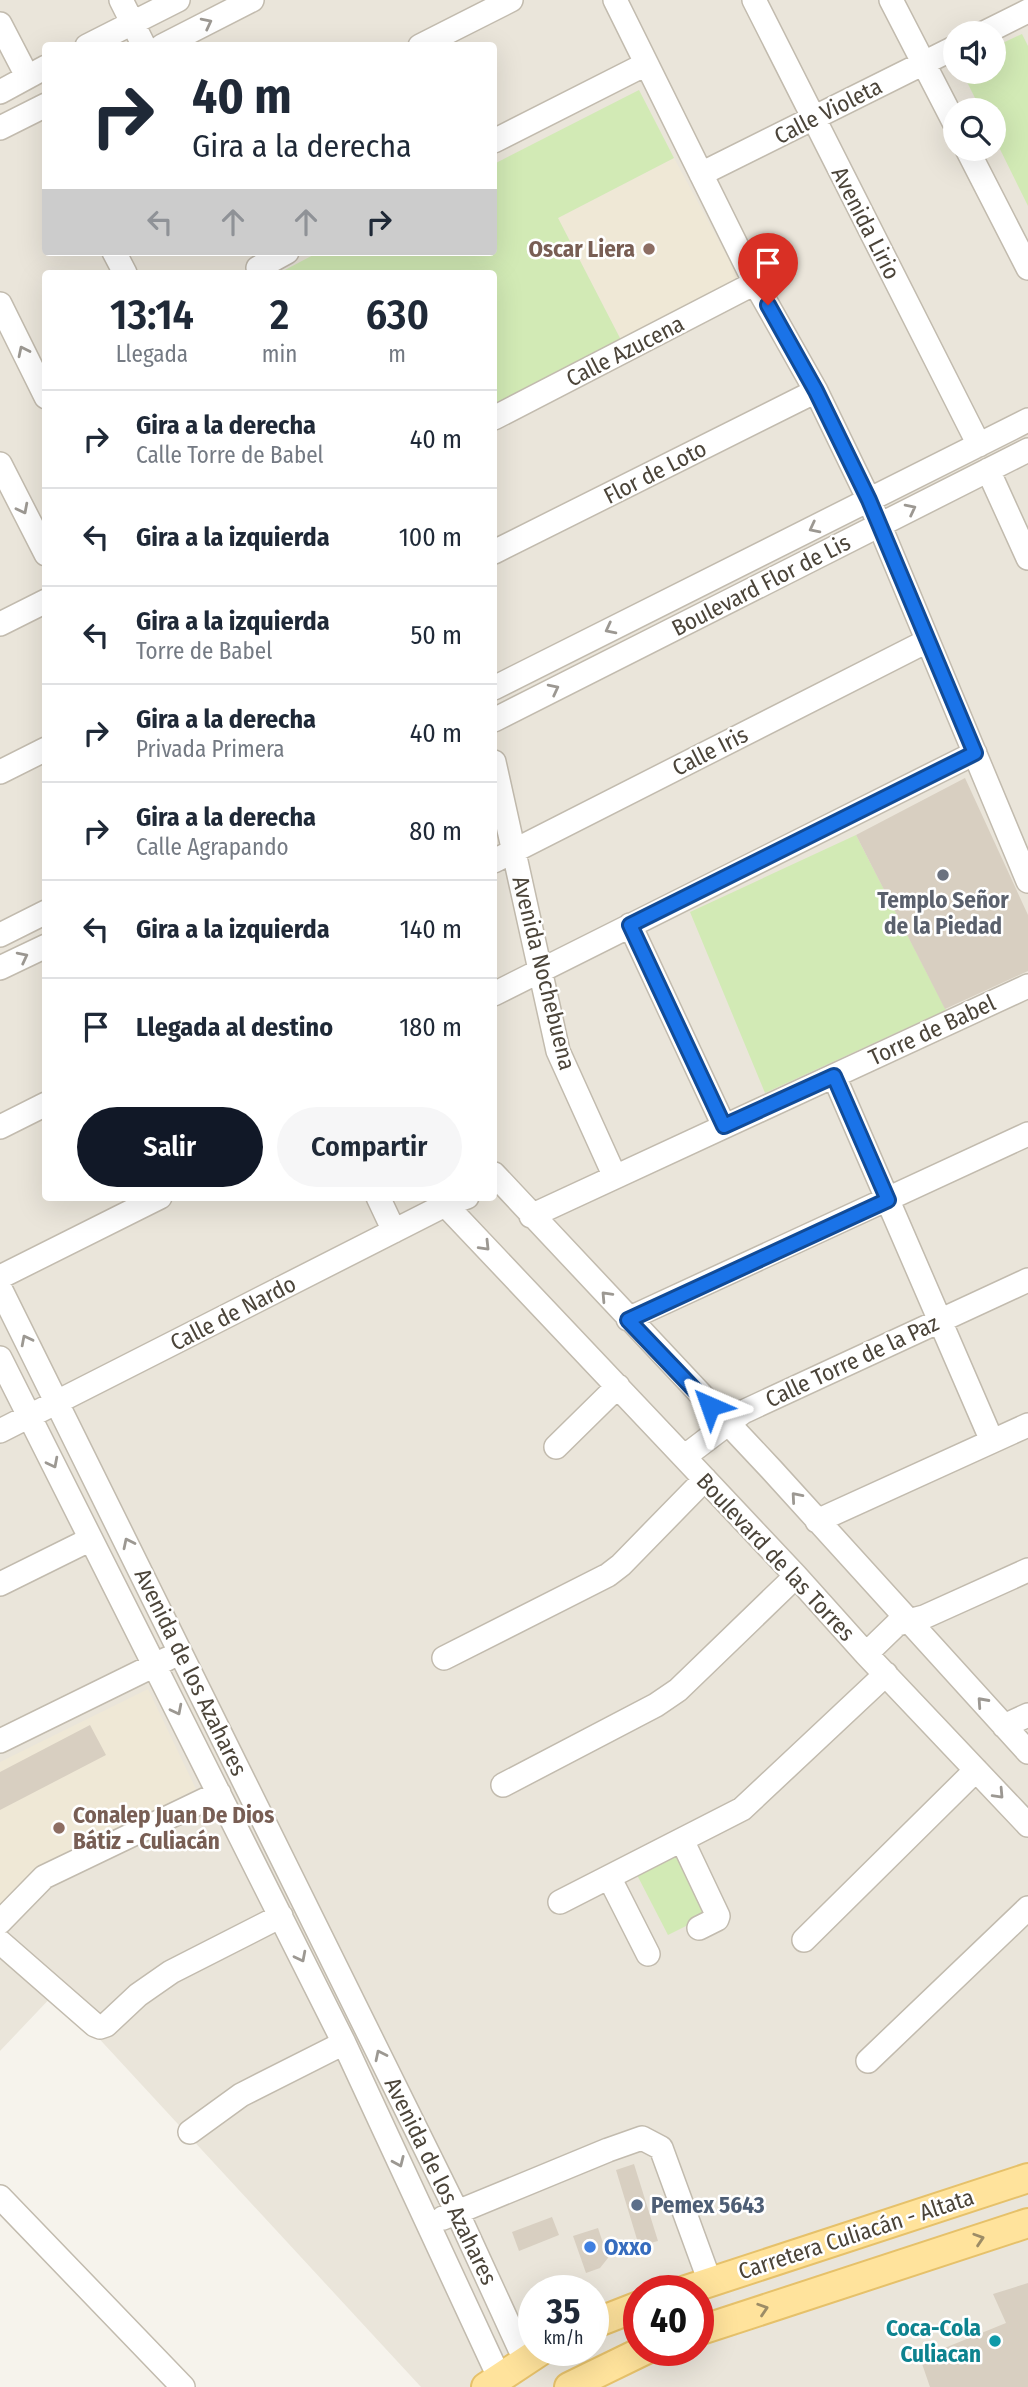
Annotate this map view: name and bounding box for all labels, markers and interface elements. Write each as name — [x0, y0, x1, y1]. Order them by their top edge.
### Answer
one-way arrow — [200, 17, 212, 31]
map controls — [943, 21, 1006, 161]
button: sound — [943, 21, 1006, 84]
text: 40 m — [192, 67, 292, 126]
icon: right — [77, 70, 168, 161]
street label: Calle Violeta — [770, 72, 886, 150]
button: search — [943, 98, 1006, 161]
text: Gira a la derecha — [192, 127, 412, 165]
street label: Avenida Lirio — [826, 162, 906, 284]
icon: left — [141, 203, 179, 241]
icon: ahead — [214, 203, 252, 241]
icon: ahead — [287, 203, 325, 241]
icon: right — [360, 203, 398, 241]
pin — [738, 233, 798, 305]
place label: Oscar Liera — [529, 235, 635, 263]
marker: Oscar Liera — [641, 241, 657, 257]
icon: arrive — [749, 244, 787, 282]
text: 13:14 — [110, 290, 194, 340]
text: 2 — [270, 290, 289, 340]
text: 630 — [365, 290, 429, 340]
street label: Calle Azucena — [561, 309, 689, 393]
text: Llegada — [116, 340, 188, 368]
text: min — [262, 340, 297, 368]
text: m — [388, 340, 406, 368]
one-way arrow — [17, 346, 31, 358]
text: Gira a la derecha — [136, 410, 316, 441]
icon: right — [77, 420, 115, 458]
text: 40 m — [410, 424, 462, 455]
street label: Flor de Loto — [599, 434, 711, 510]
text: Calle Torre de Babel — [136, 441, 324, 469]
one-way arrow — [14, 502, 28, 514]
one-way arrow — [904, 504, 916, 518]
icon: left — [77, 518, 115, 556]
one-way arrow — [809, 519, 821, 533]
text: Gira a la izquierda — [136, 522, 330, 553]
text: 100 m — [399, 522, 462, 553]
street label: Boulevard Flor de Lis — [667, 528, 855, 642]
text: Gira a la izquierda — [136, 606, 330, 637]
icon: left — [77, 616, 115, 654]
text: 50 m — [410, 620, 462, 651]
one-way arrow — [605, 621, 617, 635]
text: Torre de Babel — [136, 637, 272, 665]
one-way arrow — [547, 683, 560, 697]
text: Gira a la derecha — [136, 704, 316, 735]
icon: right — [77, 714, 115, 752]
text: 40 m — [410, 718, 462, 749]
street label: Calle Iris — [668, 720, 753, 782]
text: Privada Primera — [136, 735, 285, 763]
text: Gira a la derecha — [136, 802, 316, 833]
icon: right — [77, 812, 115, 850]
text: 80 m — [409, 816, 462, 847]
text: Calle Agrapando — [136, 833, 289, 861]
marker: Templo Señor de la Piedad — [935, 867, 951, 883]
street label: Avenida Nochebuena — [506, 873, 582, 1073]
place label: Templo Señor de la Piedad — [877, 886, 1009, 940]
icon: left — [77, 910, 115, 948]
text: Gira a la izquierda — [136, 914, 330, 945]
text: 140 m — [400, 914, 462, 945]
one-way arrow — [16, 952, 28, 966]
street label: Torre de Babel — [864, 989, 1000, 1071]
icon: arrive — [77, 1008, 115, 1046]
text: Llegada al destino — [136, 1012, 333, 1043]
text: 180 m — [399, 1012, 462, 1043]
button: Salir — [77, 1107, 263, 1187]
button: Compartir — [277, 1107, 462, 1187]
one-way arrow — [476, 1238, 489, 1251]
street label: Calle de Nardo — [165, 1269, 301, 1357]
one-way arrow — [602, 1291, 615, 1304]
street label: Calle Torre de la Paz — [761, 1309, 943, 1413]
one-way arrow — [21, 1335, 35, 1347]
position arrow — [673, 1369, 747, 1443]
one-way arrow — [44, 1456, 58, 1468]
street label: Boulevard de las Torres — [691, 1467, 861, 1647]
one-way arrow — [792, 1492, 804, 1505]
one-way arrow — [122, 1538, 136, 1550]
street label: Avenida de los Azahares — [129, 1564, 253, 1780]
one-way arrow — [977, 1697, 990, 1710]
one-way arrow — [168, 1703, 182, 1715]
one-way arrow — [990, 1786, 1003, 1799]
place label: Conalep Juan De Dios Bátiz - Culiacán — [73, 1801, 274, 1855]
marker: Conalep Juan De Dios Bátiz - Culiacán — [51, 1820, 67, 1836]
one-way arrow — [293, 1950, 307, 1962]
one-way arrow — [374, 2050, 388, 2062]
street label: Avenida de los Azahares — [379, 2073, 503, 2289]
one-way arrow — [391, 2155, 405, 2167]
street label: Carretera Culiacán - Altata — [735, 2183, 977, 2285]
place label: Pemex 5643 — [651, 2191, 765, 2219]
marker: Pemex 5643 — [629, 2197, 645, 2213]
place label: Oxxo — [604, 2233, 652, 2261]
one-way arrow — [973, 2233, 985, 2247]
marker: Oxxo — [582, 2239, 598, 2255]
speed limit sign: 40 — [623, 2275, 714, 2366]
text: 35 — [547, 2290, 580, 2332]
one-way arrow — [756, 2303, 768, 2317]
place label: Coca-Cola Culiacan — [886, 2314, 981, 2368]
text: km/h — [543, 2327, 584, 2349]
marker: Coca-Cola Culiacan — [987, 2333, 1003, 2349]

